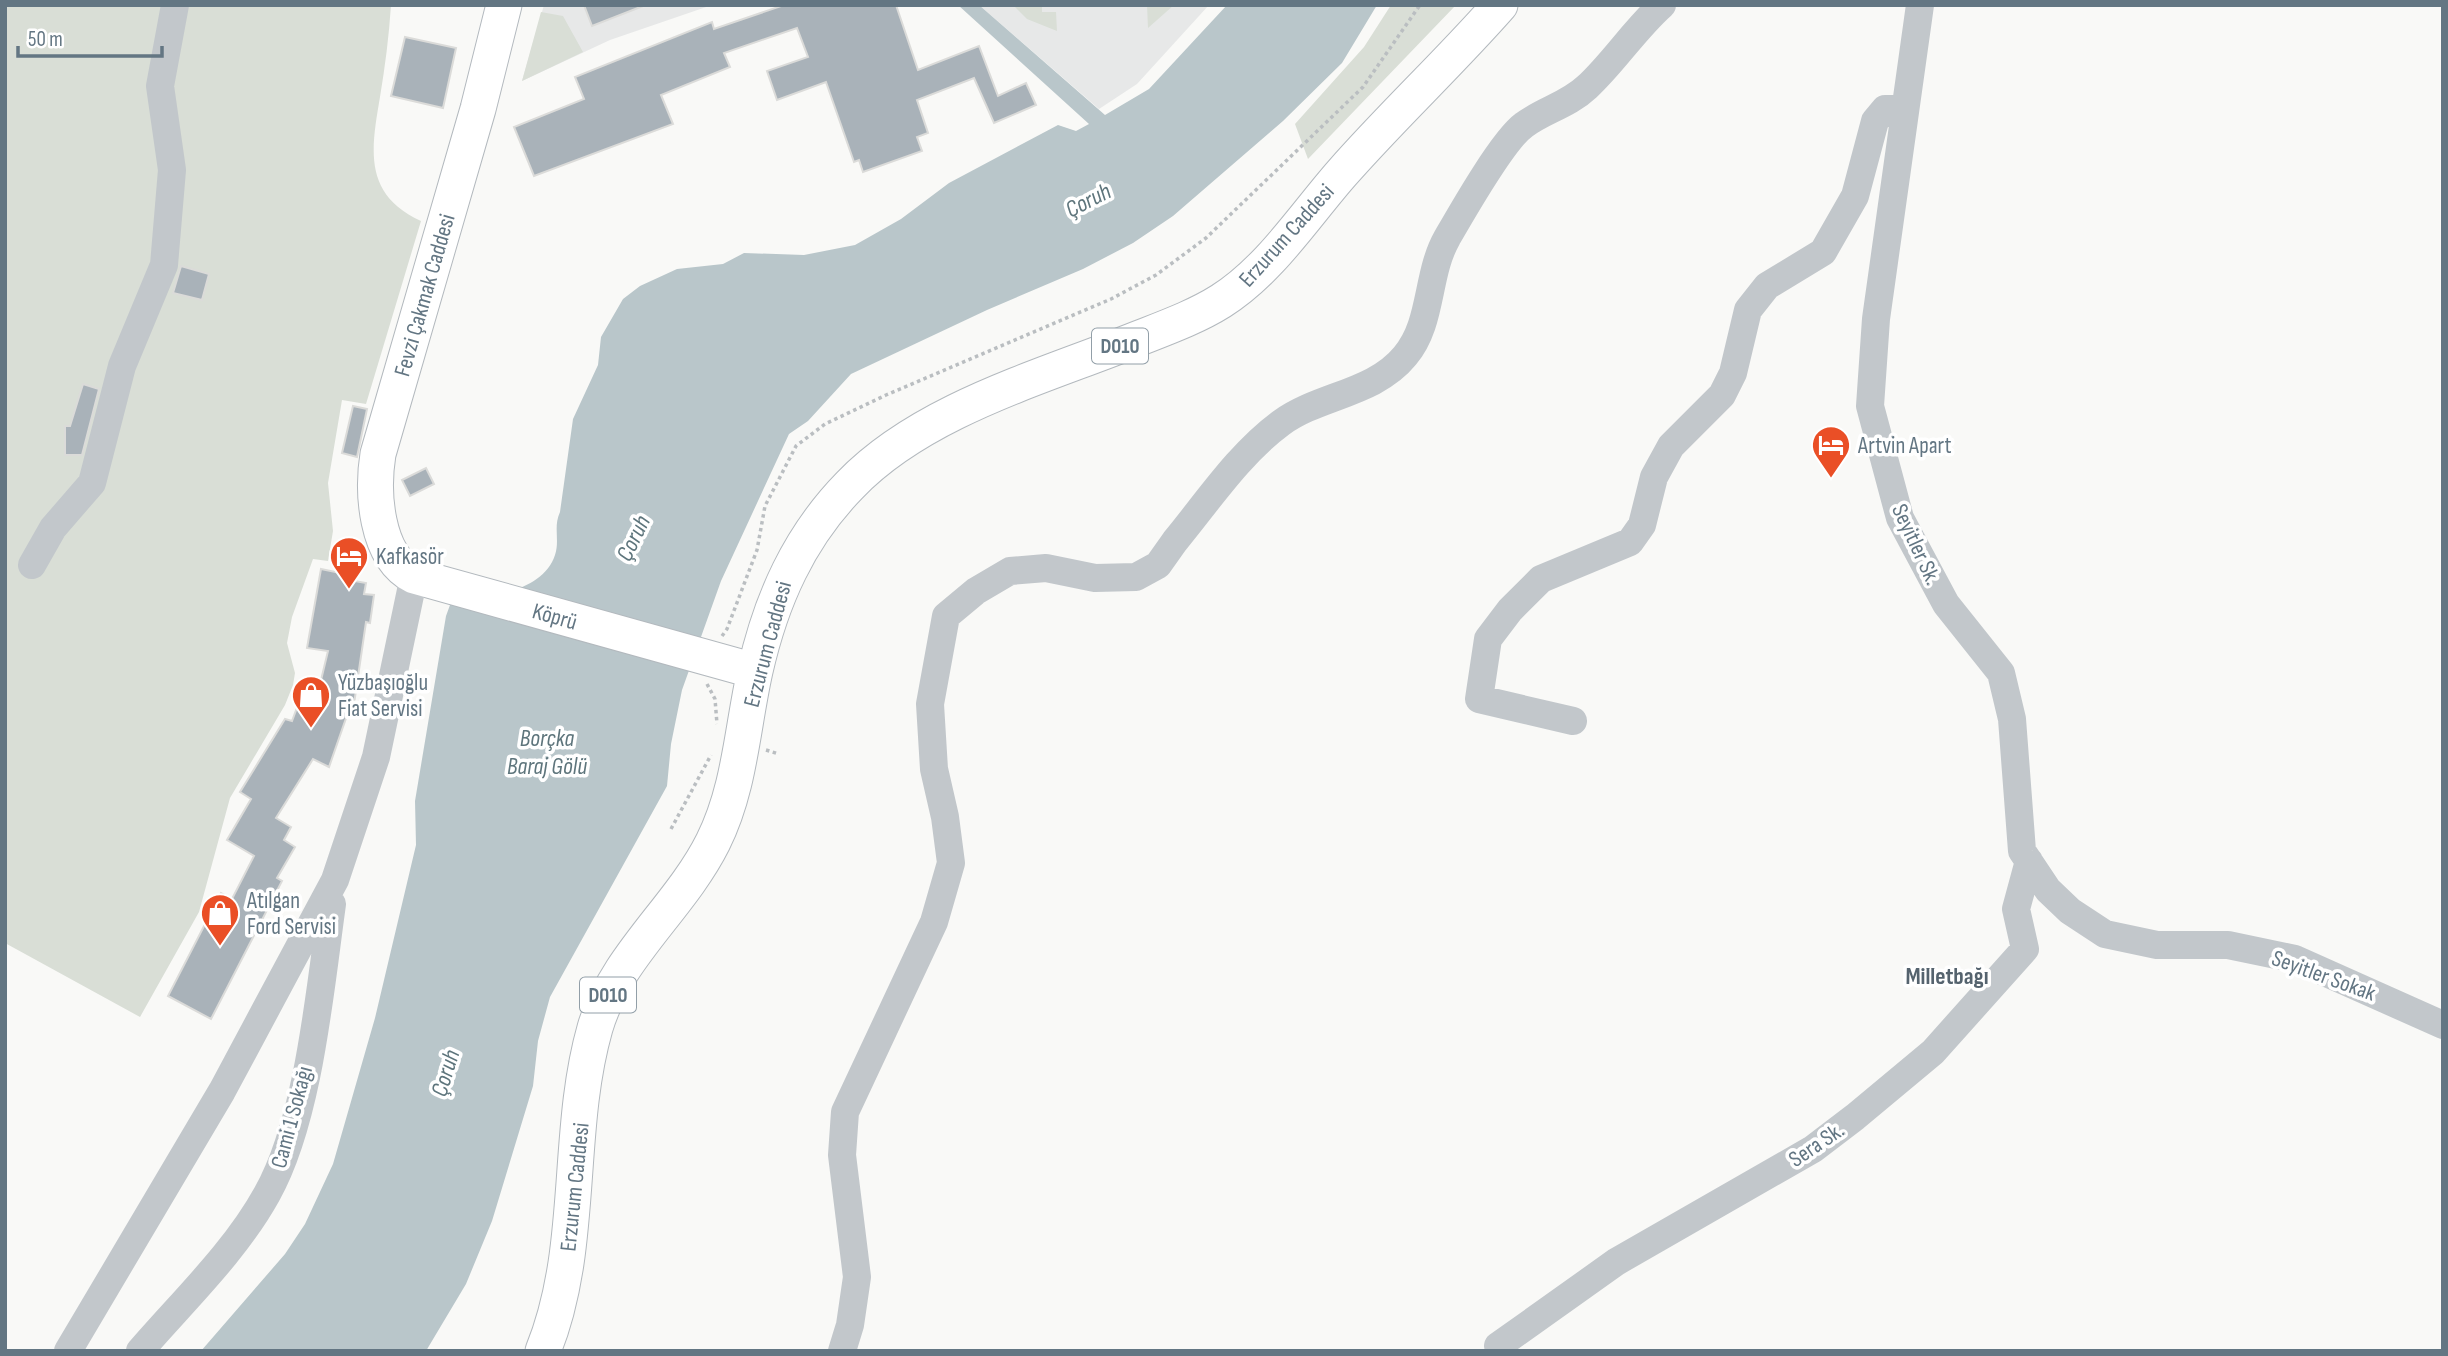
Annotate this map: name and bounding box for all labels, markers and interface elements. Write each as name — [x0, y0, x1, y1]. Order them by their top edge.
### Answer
scale bar — [18, 14, 161, 58]
text: 50 m — [28, 27, 63, 52]
water label: Çoruh — [1060, 177, 1116, 224]
street label: Erzurum Caddesi — [1233, 178, 1340, 293]
street label: Fevzi Çakmak Caddesi — [388, 211, 462, 380]
road number: D010 — [1092, 328, 1148, 364]
hotel icon: Artvin Apart — [1810, 424, 1852, 479]
place label: Artvin Apart — [1857, 432, 1951, 460]
street label: Seyitler Sk. — [1885, 500, 1947, 589]
water label: Çoruh — [610, 510, 657, 566]
hotel icon: Kafkasör — [328, 535, 370, 590]
place label: Kafkasör — [376, 543, 444, 571]
street label: Erzurum Caddesi — [738, 578, 798, 710]
street label: Köprü — [529, 597, 580, 637]
place label: Yüzbaşıoğlu Fiat Servisi — [338, 669, 428, 723]
shop icon: Yüzbaşıoğlu Fiat Servisi — [290, 674, 332, 729]
water label: Borçka Baraj Gölü — [507, 724, 587, 781]
place label: Atılgan Ford Servisi — [246, 887, 336, 941]
shop icon: Atılgan Ford Servisi — [199, 892, 241, 947]
street label: Seyitler Sokak — [2268, 944, 2380, 1008]
district label: Milletbağı — [1905, 962, 1989, 991]
road number: D010 — [580, 978, 636, 1012]
water label: Çoruh — [425, 1046, 466, 1100]
street label: Cami 1 Sokağı — [265, 1063, 319, 1171]
street label: Sera Sk. — [1784, 1116, 1850, 1173]
street label: Erzurum Caddesi — [554, 1121, 596, 1253]

